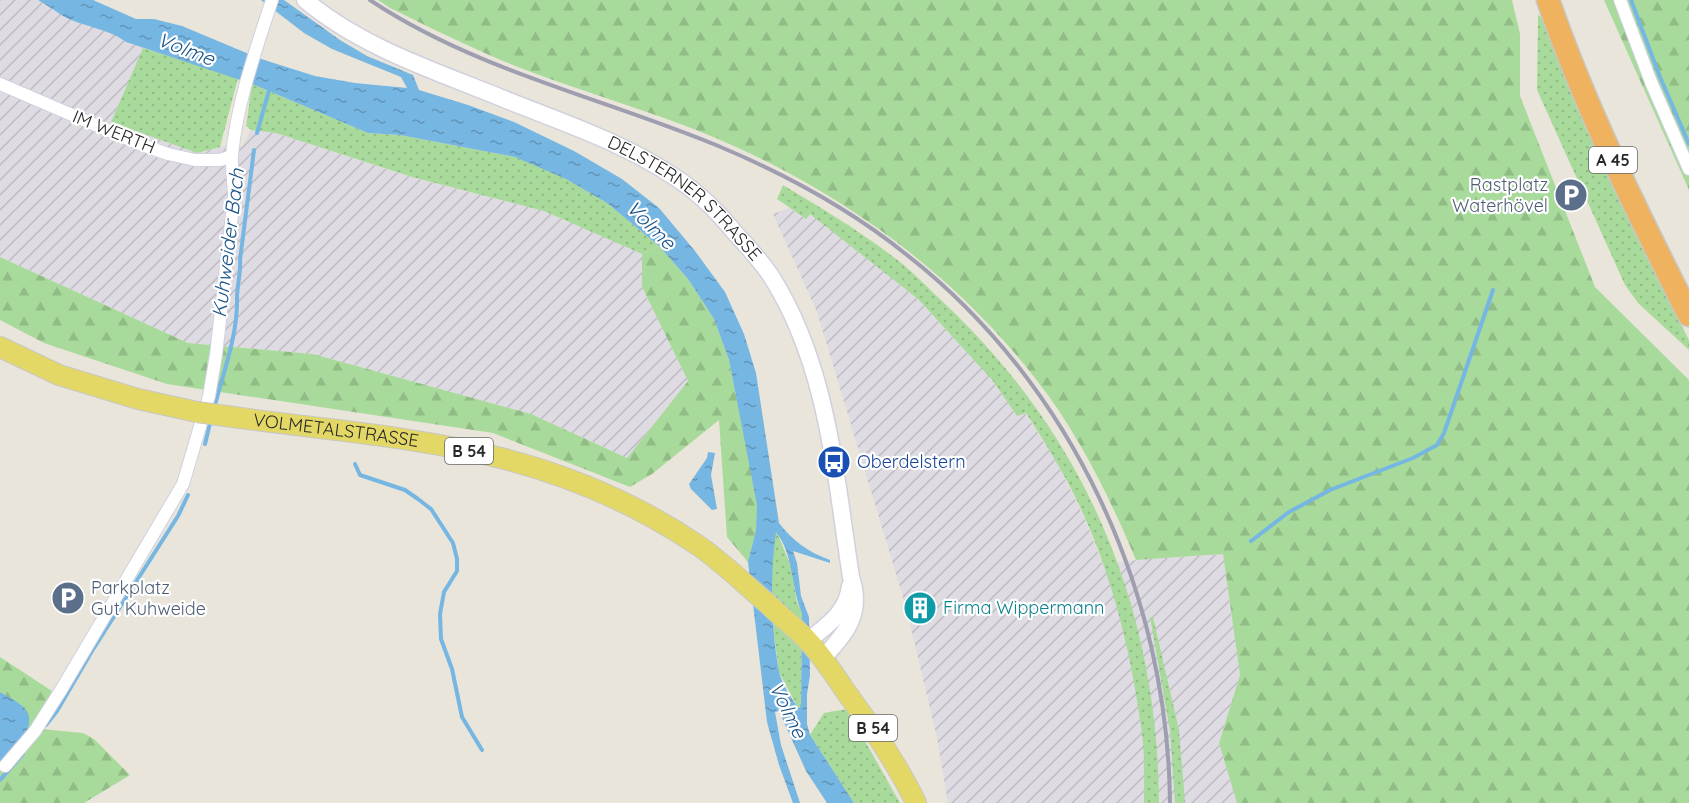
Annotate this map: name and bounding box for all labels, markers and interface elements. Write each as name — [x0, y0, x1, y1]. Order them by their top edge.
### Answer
water label: Volme — [154, 26, 219, 71]
street label: IM WERTH — [69, 104, 159, 159]
street label: DELSTERNER STRASSE — [604, 130, 767, 265]
road number: A 45 — [1589, 147, 1637, 173]
water label: Kuhweider Bach — [206, 166, 249, 319]
place label: Rastplatz Waterhövel — [1452, 173, 1548, 217]
parking icon: Rastplatz Waterhövel — [1553, 177, 1589, 213]
water label: Volme — [622, 195, 682, 255]
street label: VOLMETALSTRASSE — [252, 408, 421, 452]
road number: B 54 — [445, 438, 493, 464]
bus stop icon: Oberdelstern — [816, 444, 852, 480]
place label: Oberdelstern — [857, 450, 966, 473]
place label: Parkplatz Gut Kuhweide — [91, 576, 206, 620]
parking icon: Parkplatz Gut Kuhweide — [50, 580, 86, 616]
building icon: Firma Wippermann — [902, 590, 938, 626]
place label: Firma Wippermann — [943, 596, 1105, 619]
water label: Volme — [764, 678, 813, 742]
road number: B 54 — [849, 715, 897, 741]

